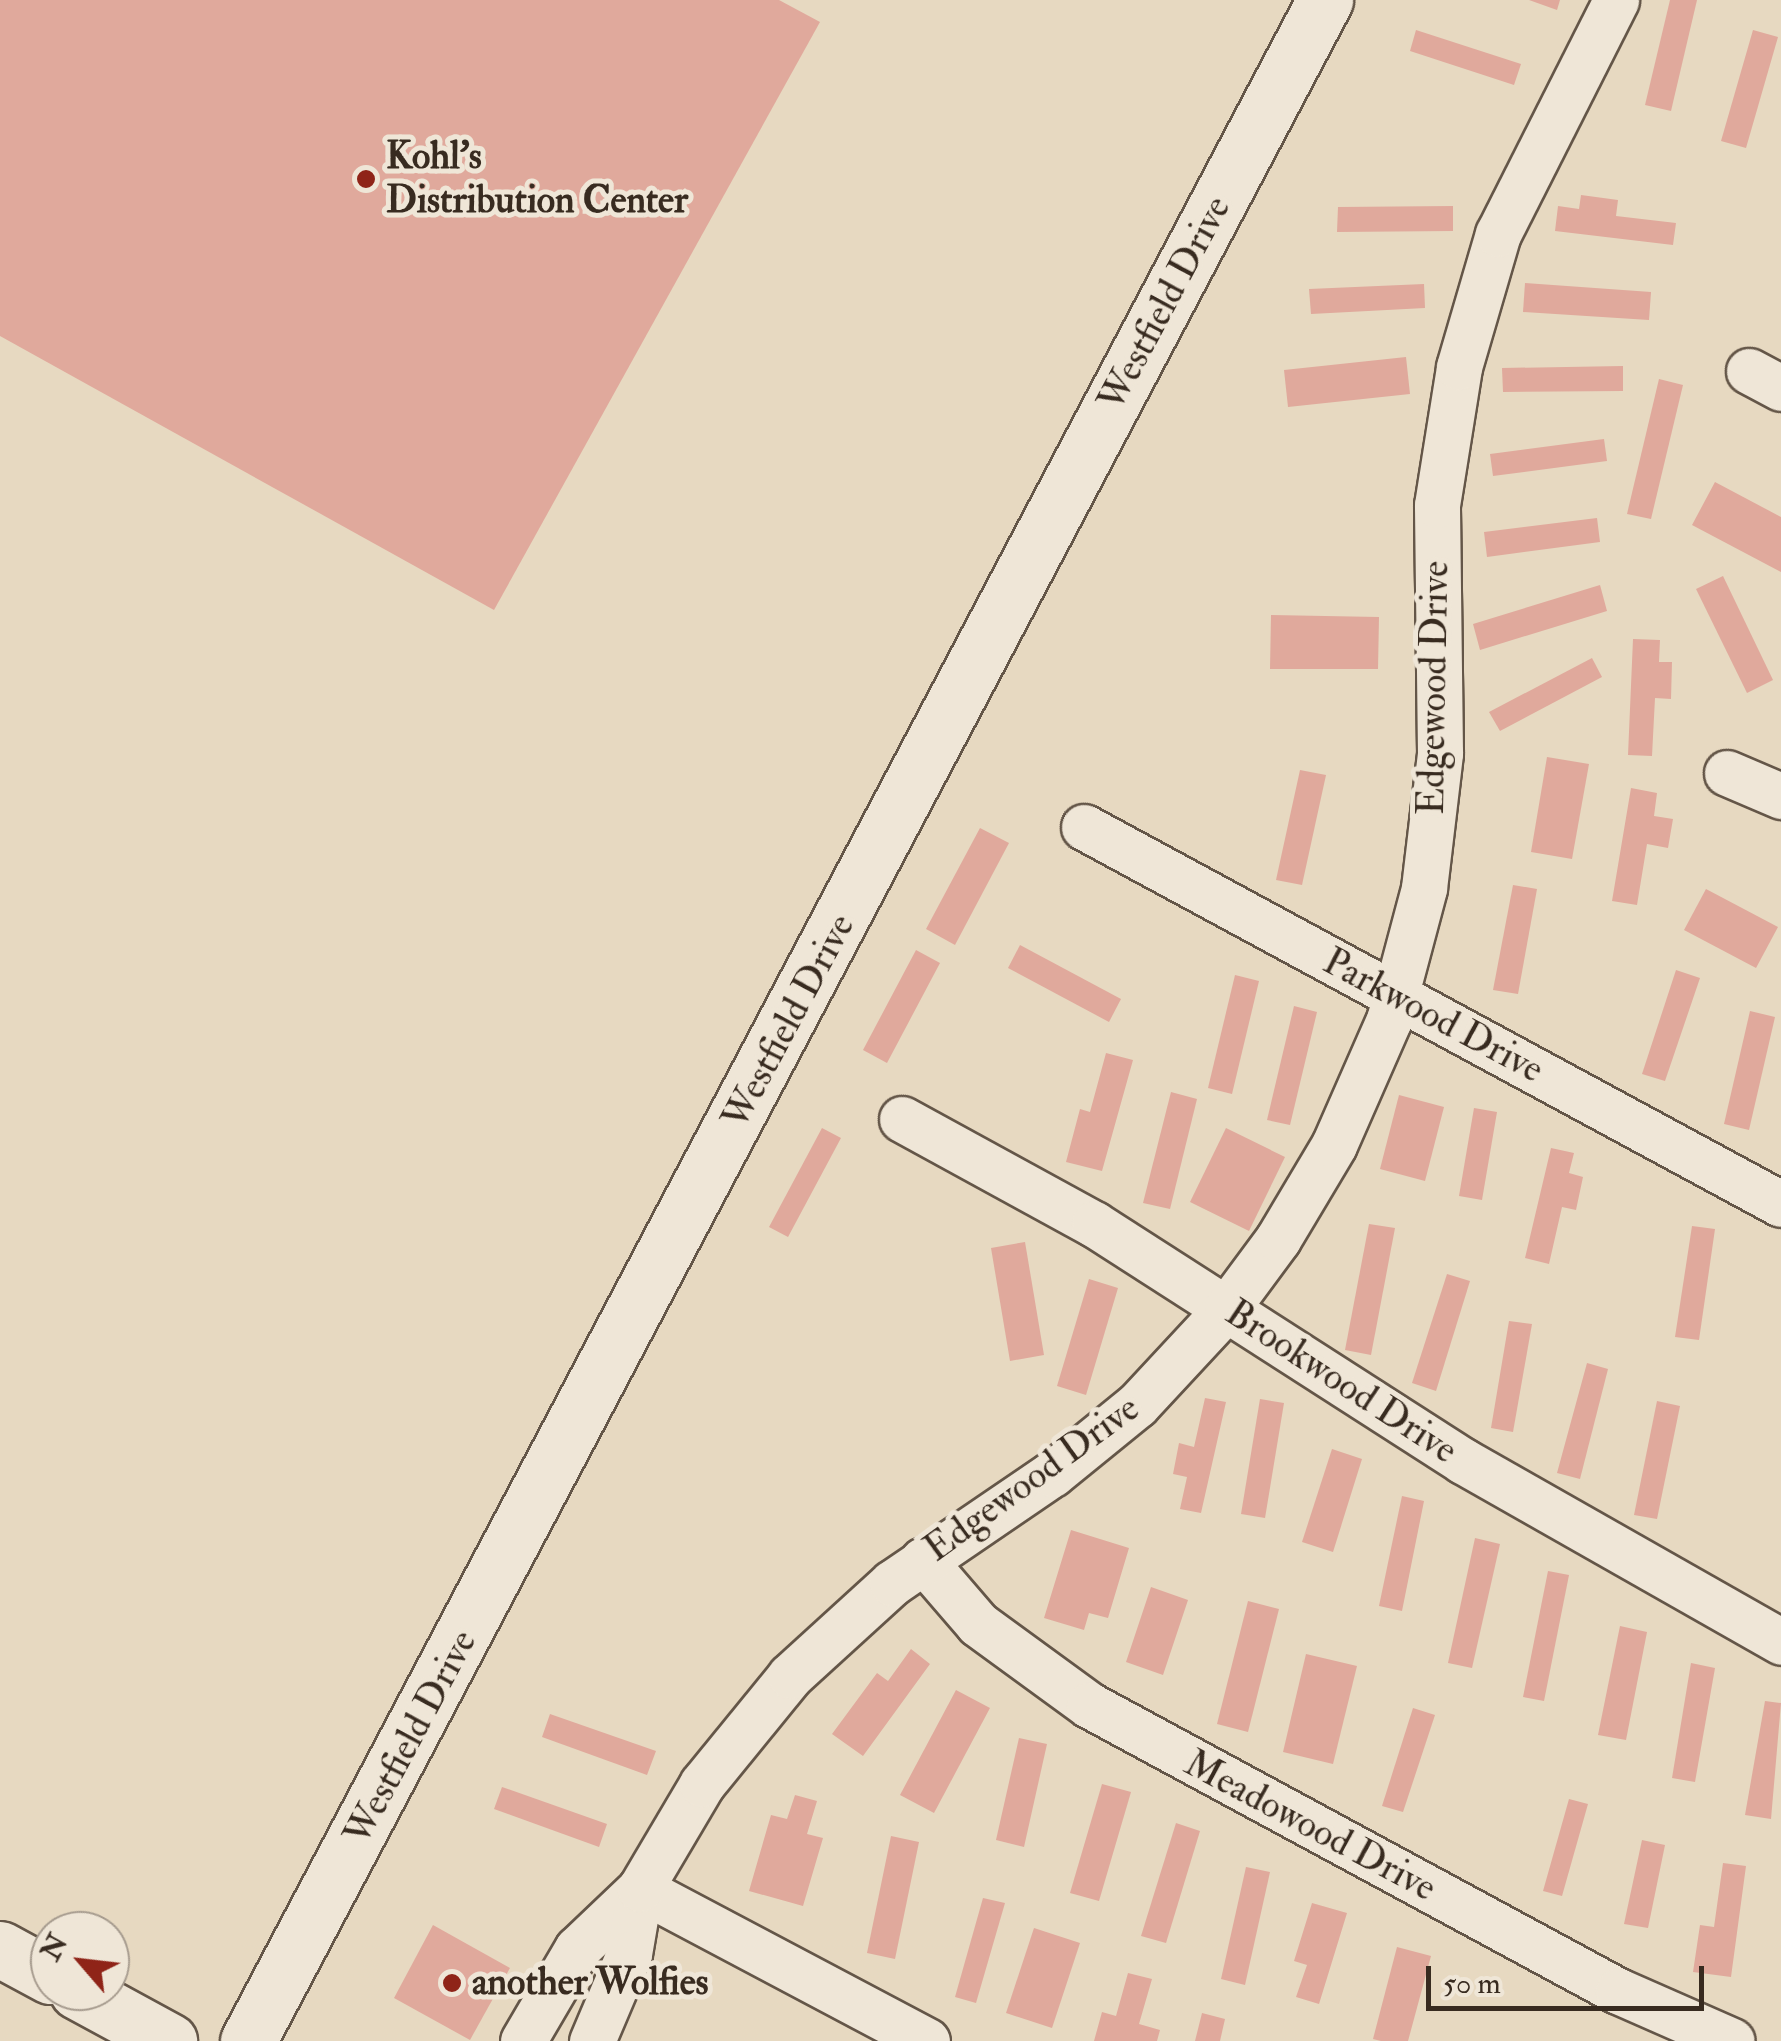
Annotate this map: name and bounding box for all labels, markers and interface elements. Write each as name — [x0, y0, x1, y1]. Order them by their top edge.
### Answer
place label: Kohl’s Distribution Center — [386, 134, 688, 223]
marker: Kohl’s Distribution Center — [355, 168, 377, 190]
street label: Westfield Drive — [1089, 189, 1241, 419]
street label: Edgewood Drive — [1409, 561, 1459, 815]
street label: Westfield Drive — [713, 907, 865, 1137]
street label: Parkwood Drive — [1315, 939, 1551, 1093]
street label: Brookwood Drive — [1217, 1290, 1465, 1474]
street label: Edgewood Drive — [916, 1386, 1148, 1572]
street label: Westfield Drive — [335, 1623, 487, 1853]
street label: Meadowood Drive — [1177, 1741, 1443, 1911]
north arrow — [30, 1911, 130, 2011]
text: N — [33, 1928, 76, 1967]
scale bar — [1431, 1946, 1708, 2008]
place label: another Wolfies — [472, 1960, 709, 2006]
text: 50 m — [1443, 1965, 1501, 2002]
marker: another Wolfies — [441, 1972, 463, 1994]

